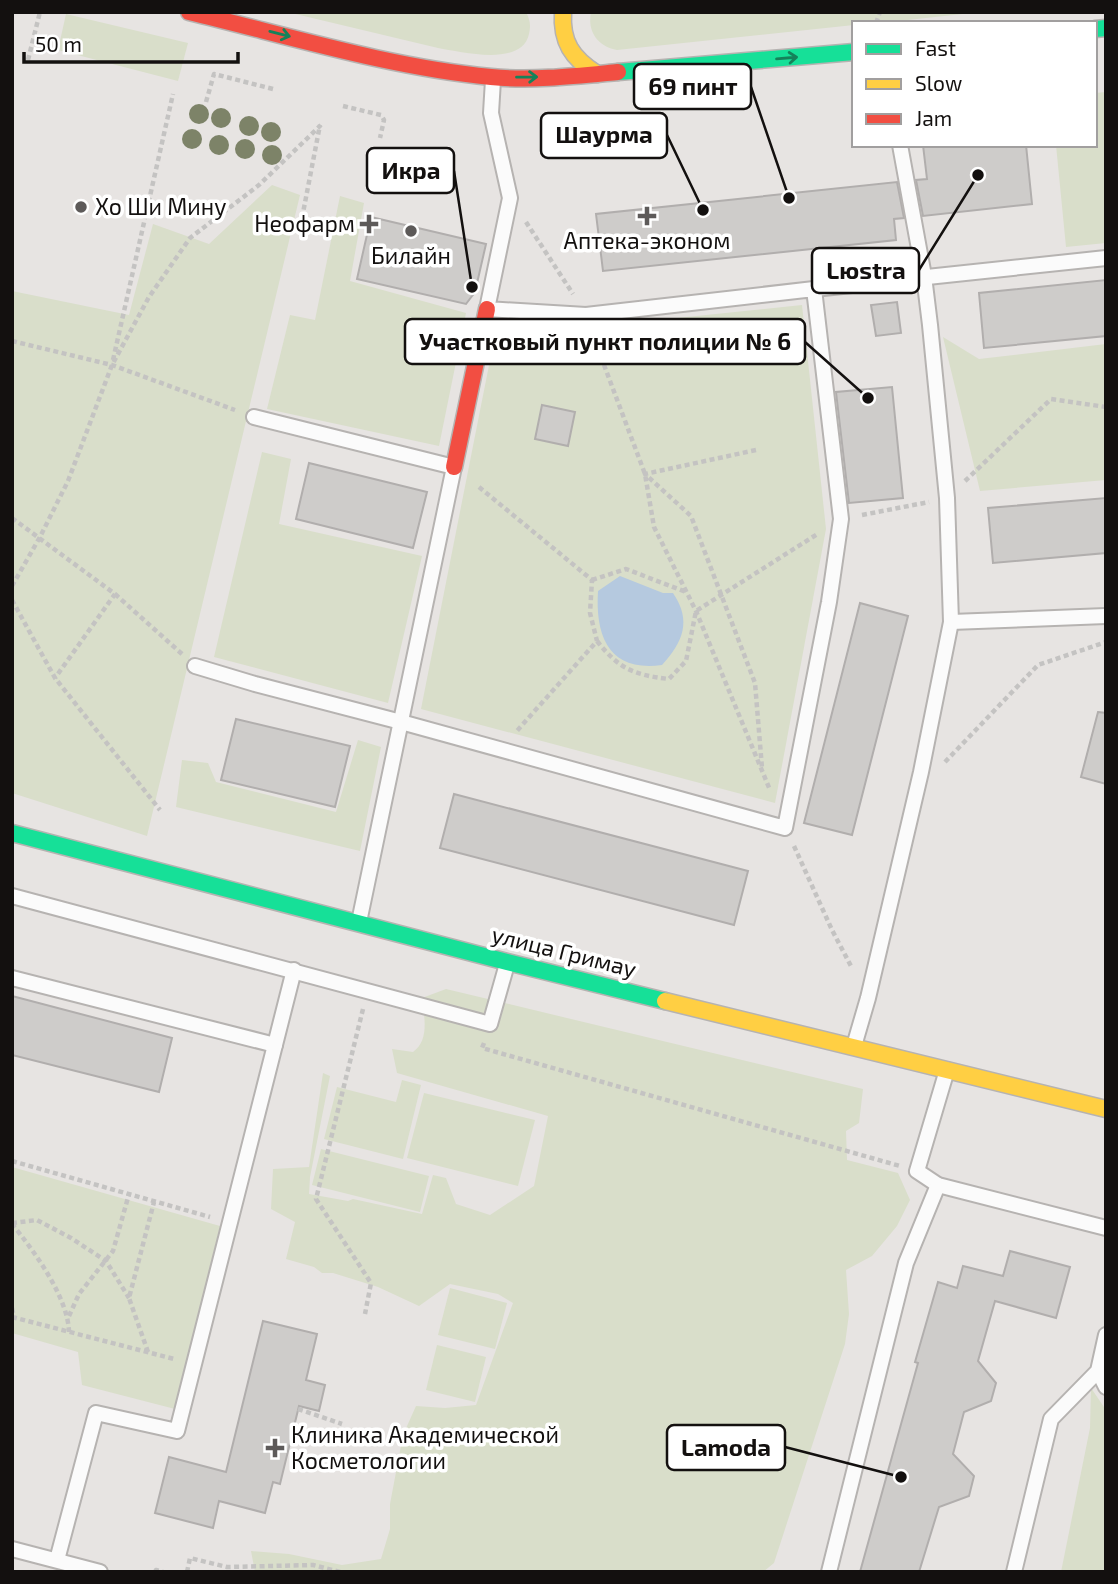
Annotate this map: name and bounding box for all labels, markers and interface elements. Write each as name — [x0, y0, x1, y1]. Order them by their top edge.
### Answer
scale bar — [24, 21, 238, 65]
legend — [852, 21, 1097, 147]
one-way arrow — [268, 28, 291, 41]
text: 50 m — [35, 31, 82, 56]
text: Fast — [915, 35, 956, 60]
one-way arrow — [776, 51, 798, 64]
callout: 69 пинт — [634, 64, 751, 109]
one-way arrow — [515, 70, 538, 84]
text: Slow — [915, 70, 962, 95]
text: 69 пинт — [648, 71, 738, 100]
text: Jam — [915, 105, 952, 130]
callout: Шаурма — [541, 113, 667, 158]
text: Шаурма — [555, 119, 653, 148]
callout: Икра — [367, 148, 454, 193]
text: Икра — [382, 155, 440, 184]
place label: Хо Ши Мину — [95, 192, 226, 221]
marker: Хо Ши Мину — [73, 199, 89, 215]
marker: Аптека-эконом — [639, 208, 655, 224]
place label: Неофарм — [254, 209, 355, 237]
marker: Неофарм — [361, 216, 377, 232]
marker: Билайн — [403, 223, 419, 239]
place label: Аптека-эконом — [564, 226, 730, 254]
place label: Билайн — [371, 241, 451, 269]
callout: Lюstra — [812, 248, 919, 293]
text: Lюstra — [826, 255, 906, 284]
callout: Участковый пункт полиции № 6 — [405, 319, 805, 364]
text: Участковый пункт полиции № 6 — [419, 326, 791, 355]
street label: улица Гримау — [489, 920, 639, 983]
place label: Клиника Академической Косметологии — [291, 1420, 559, 1474]
callout: Lamoda — [667, 1425, 785, 1470]
text: Lamoda — [681, 1432, 771, 1461]
marker: Клиника Академической Косметологии — [265, 1438, 285, 1458]

